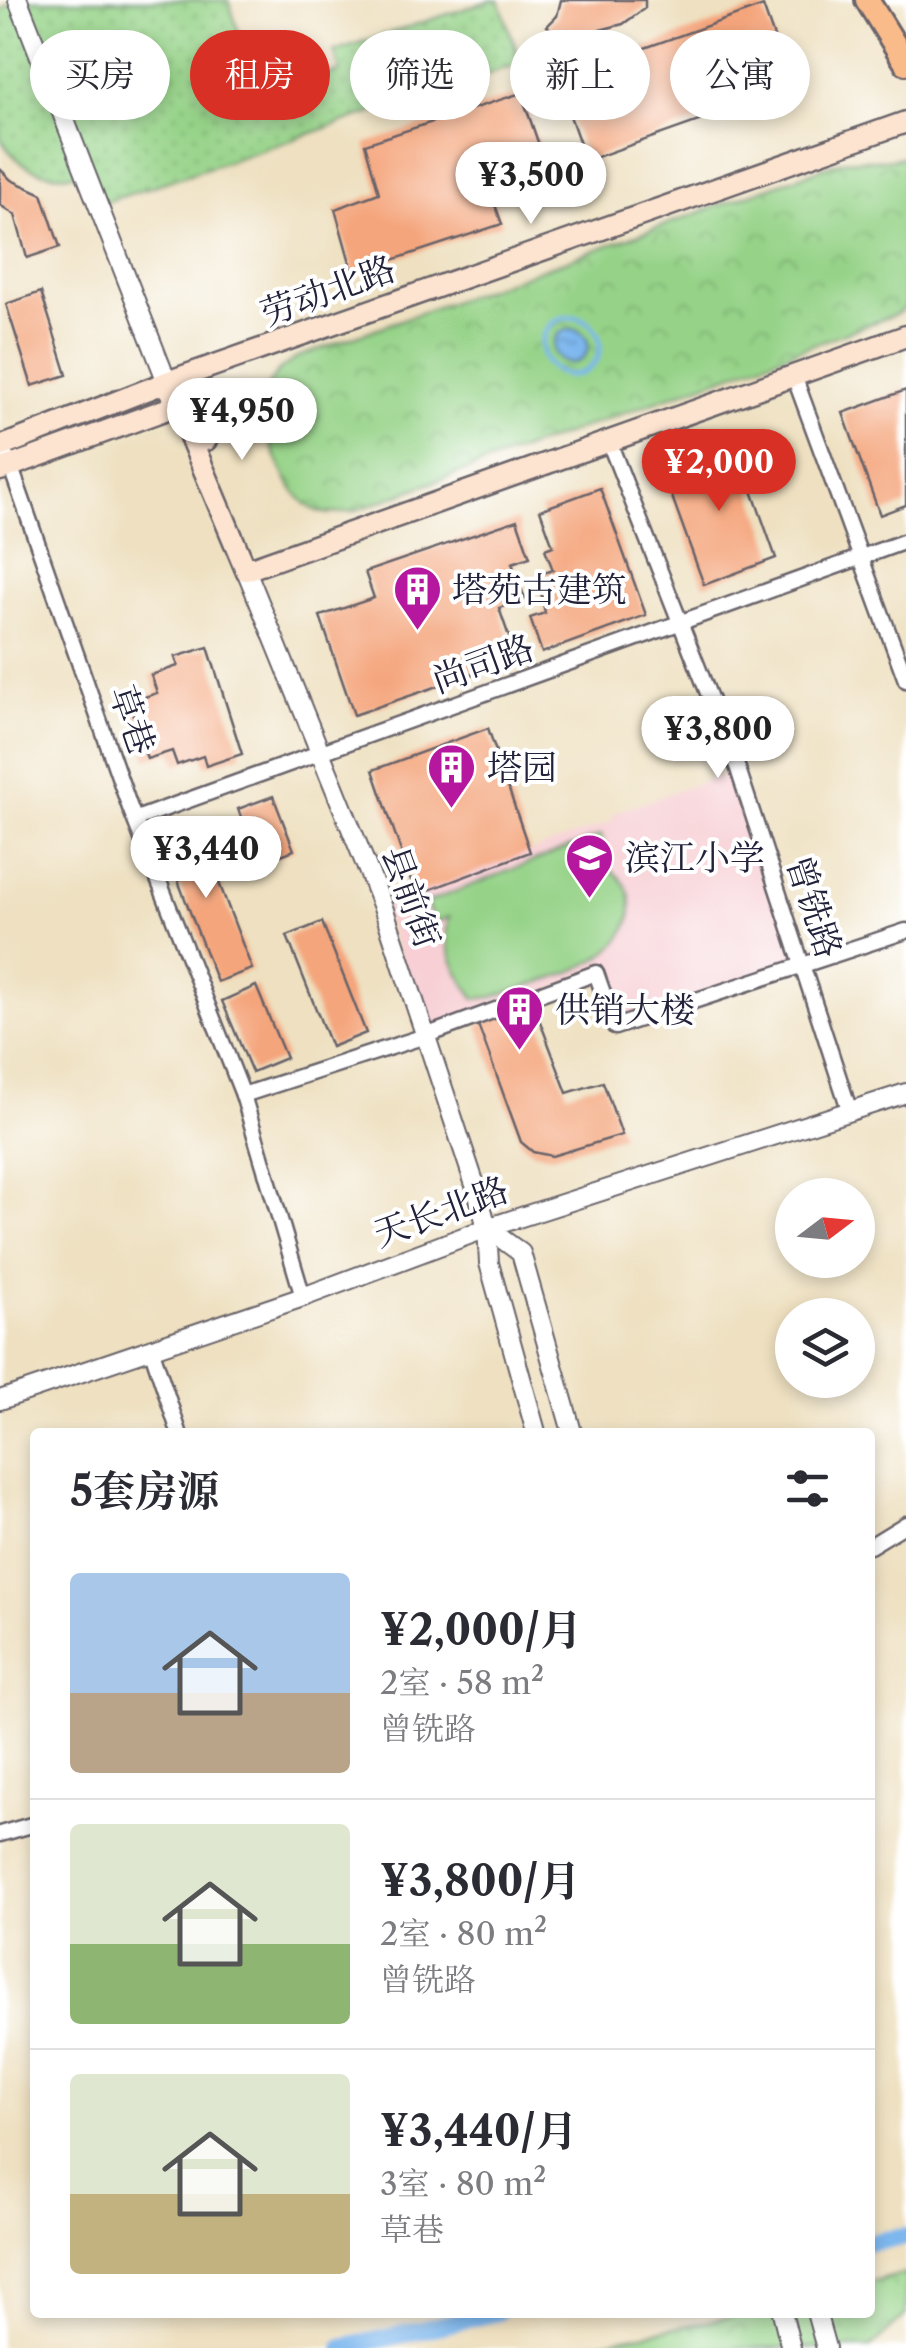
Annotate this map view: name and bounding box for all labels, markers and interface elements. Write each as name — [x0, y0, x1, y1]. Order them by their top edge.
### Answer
chip: 买房 — [30, 30, 170, 120]
chip: 租房 — [190, 30, 330, 120]
chip: 筛选 — [350, 30, 490, 120]
chip: 新上 — [510, 30, 650, 120]
chip: 公寓 — [670, 30, 810, 120]
pin: ¥3,500 — [450, 142, 612, 227]
text: ¥3,500 — [477, 155, 585, 194]
street label: 劳动北路 — [255, 246, 401, 335]
pin: ¥4,950 — [161, 378, 323, 463]
text: ¥4,950 — [189, 391, 295, 430]
pin: ¥2,000 — [638, 429, 800, 514]
text: ¥2,000 — [664, 442, 774, 481]
building icon: 塔苑古建筑 — [391, 564, 443, 632]
place label: 塔苑古建筑 — [452, 568, 627, 611]
street label: 尚司路 — [426, 625, 540, 702]
street label: 草巷 — [101, 680, 164, 760]
pin: ¥3,800 — [637, 696, 799, 781]
text: ¥3,800 — [663, 709, 773, 748]
building icon: 塔园 — [426, 742, 478, 810]
place label: 塔园 — [487, 746, 557, 789]
pin: ¥3,440 — [125, 816, 287, 901]
text: ¥3,440 — [152, 829, 260, 868]
school or university icon: 滨江小学 — [564, 832, 616, 900]
place label: 滨江小学 — [625, 836, 765, 879]
street label: 县前街 — [373, 840, 450, 954]
street label: 曾铣路 — [778, 850, 851, 963]
building icon: 供销大楼 — [494, 984, 546, 1052]
place label: 供销大楼 — [555, 988, 695, 1031]
street label: 天长北路 — [368, 1167, 514, 1256]
north arrow — [775, 1178, 875, 1278]
map controls — [775, 1178, 875, 1398]
button: layers — [775, 1298, 875, 1398]
icon: filters — [780, 1461, 835, 1516]
text: 5套房源 — [70, 1465, 219, 1517]
text: ¥2,000/月 — [380, 1604, 582, 1656]
icon: home — [150, 1613, 270, 1733]
text: 2室 · 58 m² — [380, 1663, 544, 1702]
text: 曾铣路 — [380, 1709, 476, 1748]
text: ¥3,800/月 — [380, 1855, 580, 1907]
icon: home — [150, 1864, 270, 1984]
text: 2室 · 80 m² — [380, 1914, 547, 1953]
text: 曾铣路 — [380, 1960, 476, 1999]
text: ¥3,440/月 — [380, 2105, 578, 2157]
icon: home — [150, 2114, 270, 2234]
text: 3室 · 80 m² — [380, 2164, 546, 2203]
text: 草巷 — [380, 2210, 444, 2249]

